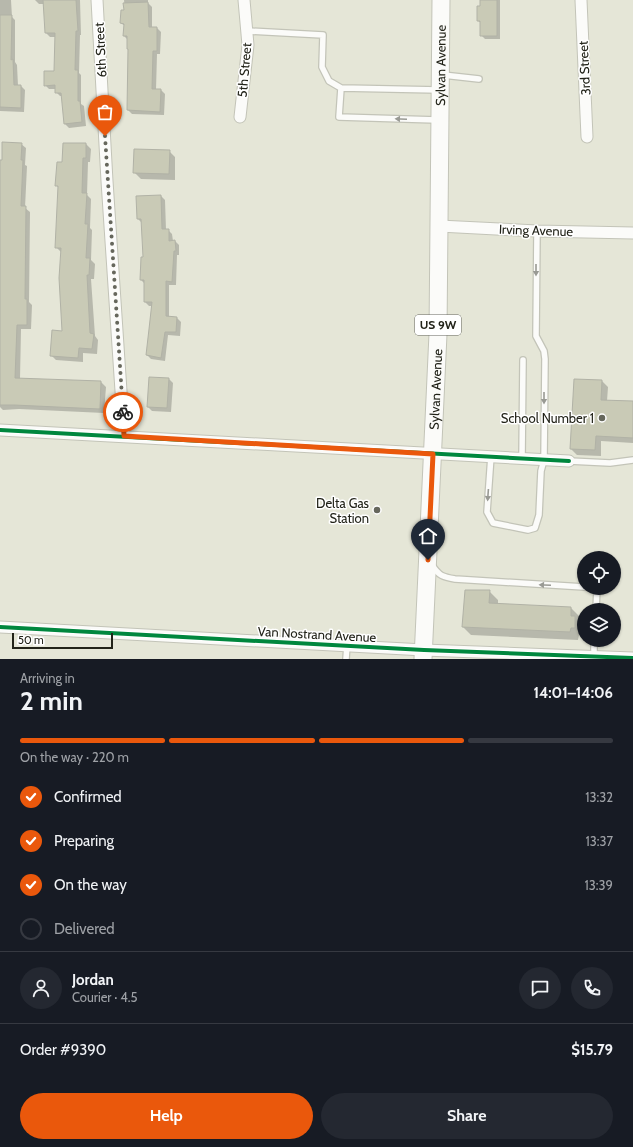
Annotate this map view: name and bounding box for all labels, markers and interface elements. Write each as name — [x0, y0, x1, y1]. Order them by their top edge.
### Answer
street label: 6th Street — [91, 21, 109, 78]
street label: Sylvan Avenue — [432, 24, 449, 106]
street label: 3rd Street — [575, 40, 593, 96]
street label: 5th Street — [234, 41, 254, 98]
pin — [88, 95, 122, 136]
icon: bag — [94, 101, 116, 123]
one-way arrow — [394, 116, 407, 122]
street label: Irving Avenue — [499, 221, 574, 239]
one-way arrow — [533, 264, 539, 277]
road number: US 9W — [415, 315, 461, 335]
street label: Sylvan Avenue — [426, 348, 445, 430]
courier — [103, 392, 143, 432]
one-way arrow — [541, 392, 547, 405]
icon: bike — [112, 401, 134, 423]
place label: School Number 1 — [501, 410, 594, 426]
marker: School Number 1 — [597, 413, 607, 423]
one-way arrow — [485, 489, 492, 501]
place label: Delta Gas Station — [316, 495, 370, 526]
marker: Delta Gas Station — [372, 505, 382, 515]
pin — [411, 519, 445, 560]
icon: home — [417, 525, 439, 547]
map controls — [577, 551, 621, 647]
button: locate — [577, 551, 621, 595]
one-way arrow — [539, 581, 551, 588]
button: layers — [577, 603, 621, 647]
street label: Van Nostrand Avenue — [257, 623, 377, 645]
scale bar — [12, 631, 113, 650]
text: 50 m — [18, 633, 44, 647]
text: Arriving in — [20, 670, 75, 686]
text: 14:01–14:06 — [533, 684, 613, 702]
text: 2 min — [20, 685, 83, 717]
text: On the way · 220 m — [20, 749, 129, 765]
icon: check — [20, 786, 42, 808]
text: Confirmed — [54, 788, 122, 806]
text: 13:32 — [585, 789, 613, 805]
icon: check — [20, 830, 42, 852]
text: Preparing — [54, 832, 114, 850]
text: 13:37 — [585, 833, 613, 849]
icon: check — [20, 874, 42, 896]
text: On the way — [54, 876, 127, 894]
text: 13:39 — [585, 877, 613, 893]
text: Delivered — [54, 920, 115, 938]
button: person — [20, 967, 62, 1009]
button: chat — [519, 967, 561, 1009]
button: phone — [571, 967, 613, 1009]
text: Jordan — [72, 971, 114, 989]
text: Courier · 4.5 — [72, 989, 137, 1005]
text: Order #9390 — [20, 1041, 106, 1059]
text: $15.79 — [571, 1041, 613, 1059]
button: Help — [20, 1093, 313, 1139]
button: Share — [321, 1093, 613, 1139]

